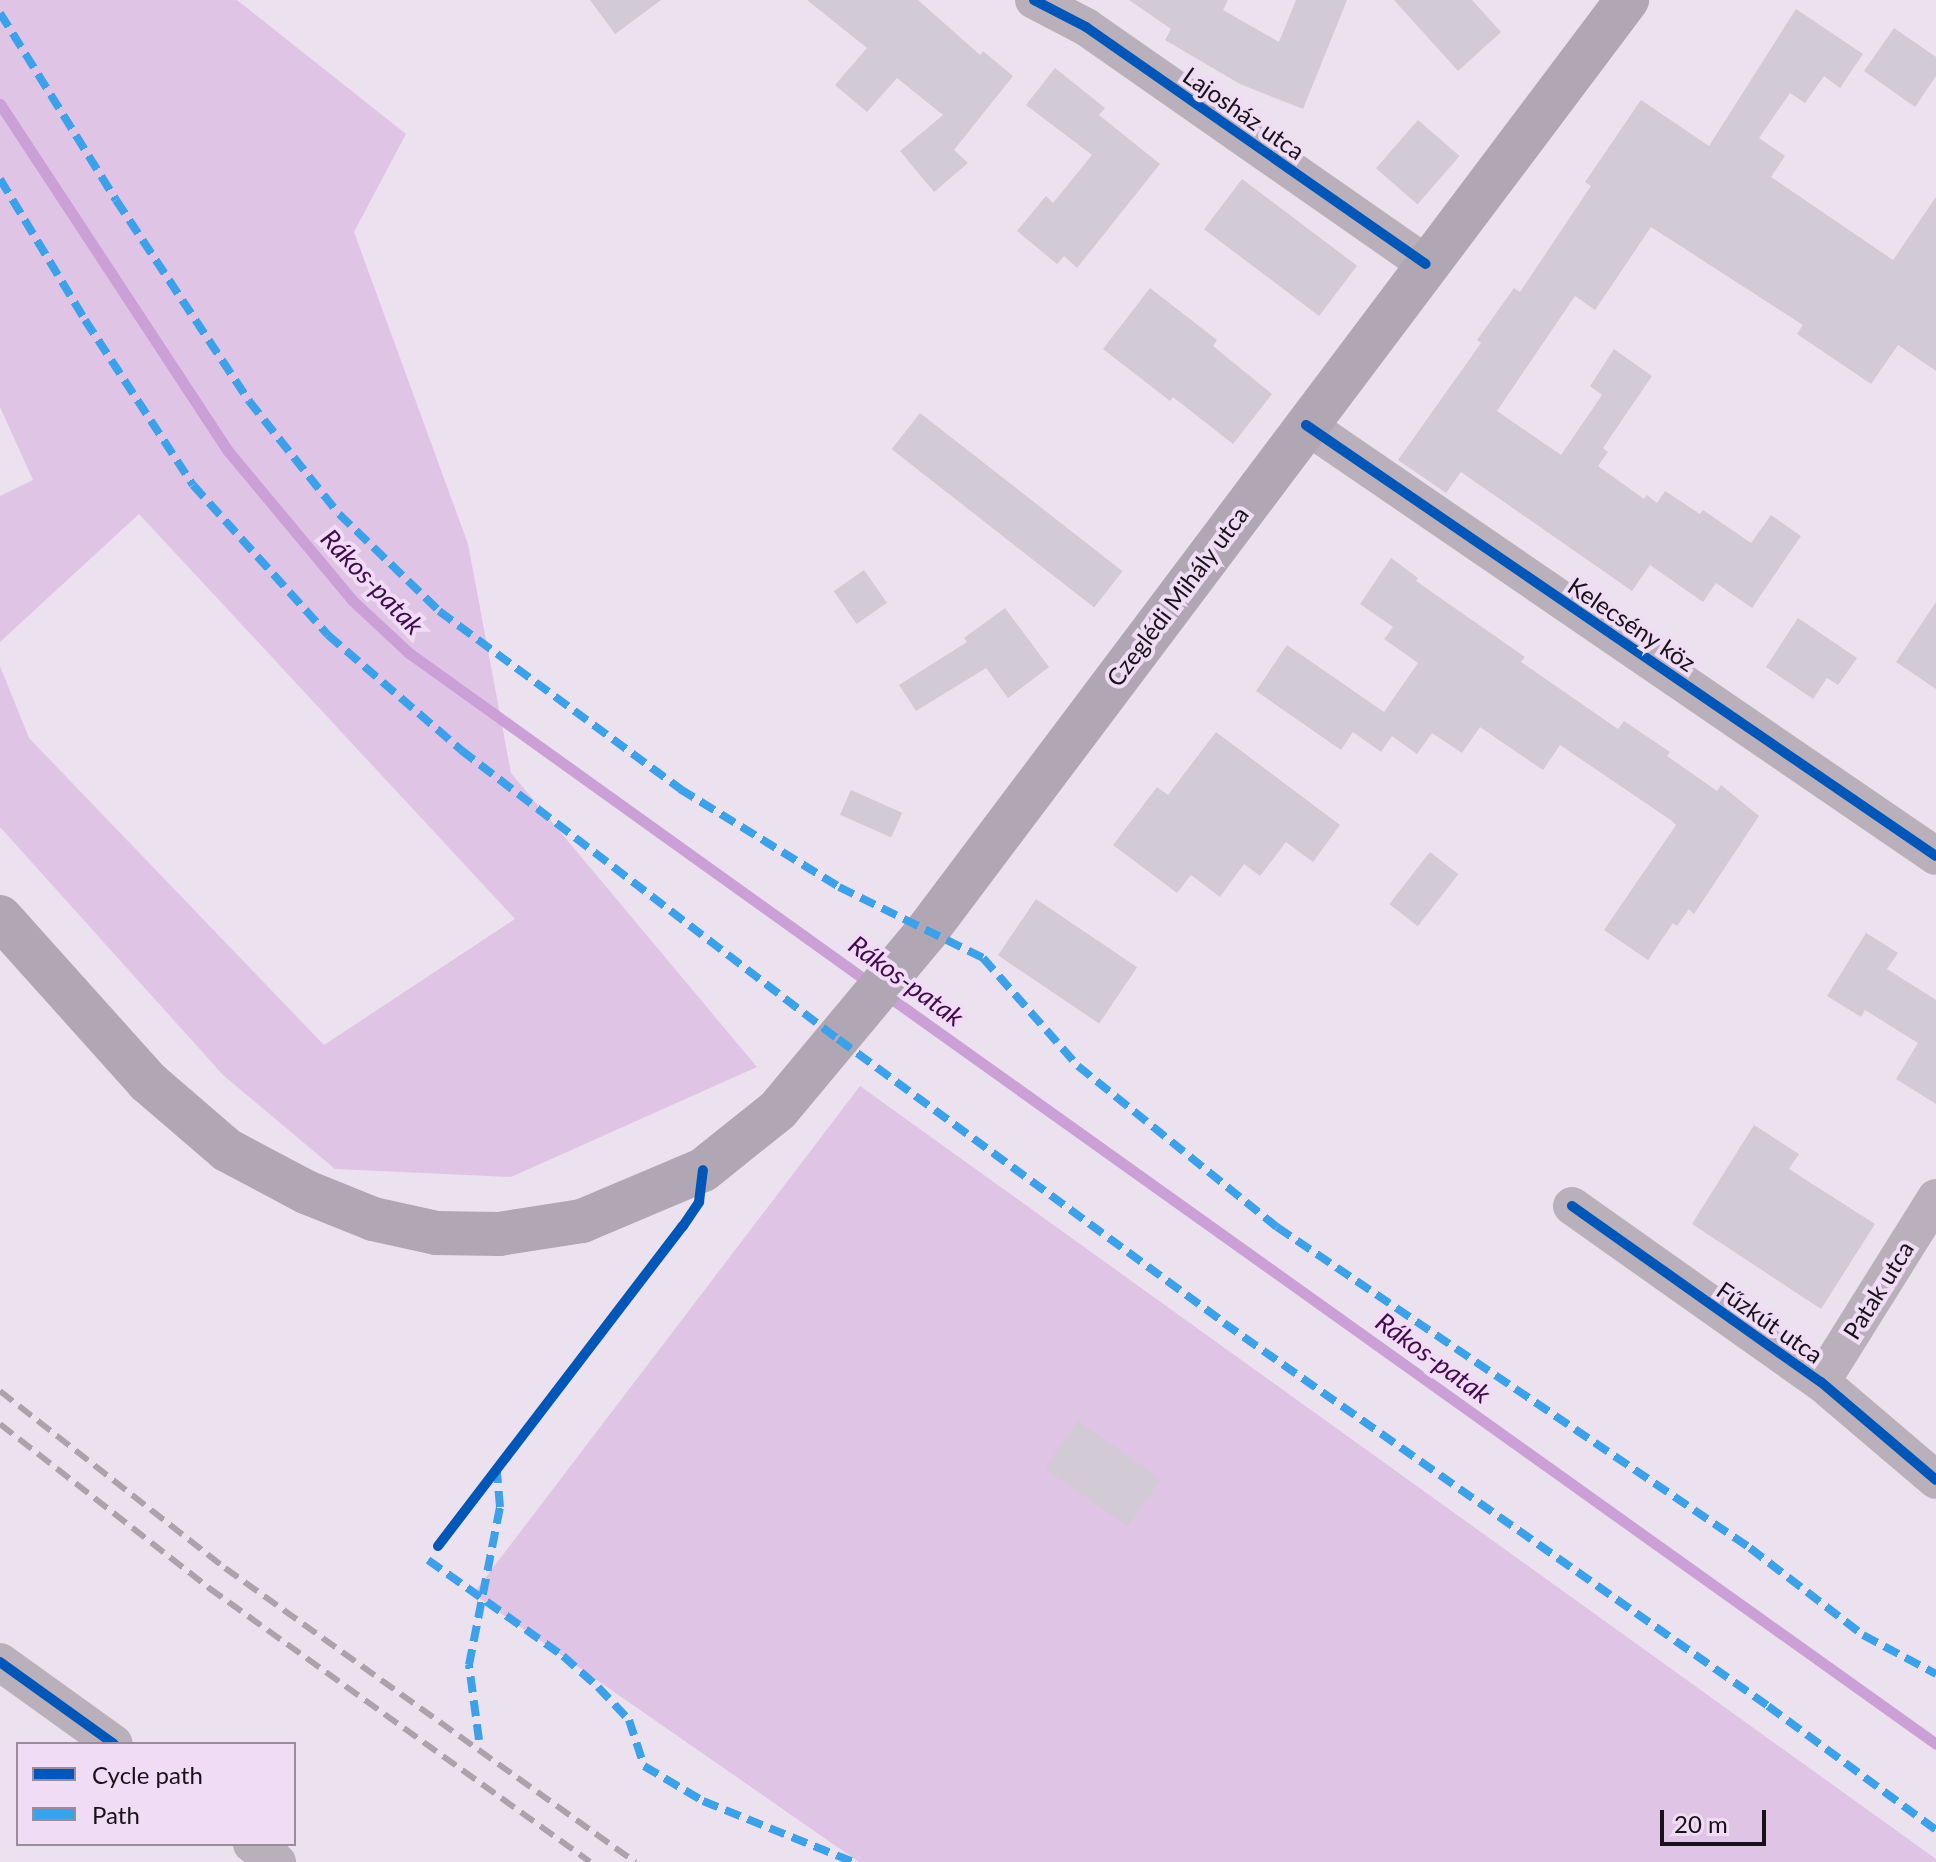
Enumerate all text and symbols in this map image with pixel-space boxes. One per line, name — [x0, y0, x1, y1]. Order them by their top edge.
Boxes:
street label: Lajosház utca — [1178, 61, 1310, 165]
street label: Czeglédi Mihály utca — [1100, 500, 1254, 692]
water label: Rákos-patak — [314, 523, 430, 641]
street label: Kelecsény köz — [1563, 571, 1701, 677]
water label: Rákos-patak — [843, 929, 969, 1033]
street label: Patak utca — [1837, 1236, 1919, 1344]
street label: Fűzkút utca — [1712, 1275, 1828, 1369]
water label: Rákos-patak — [1370, 1306, 1496, 1410]
legend — [16, 1742, 296, 1846]
text: Cycle path — [92, 1760, 203, 1789]
scale bar — [1664, 1794, 1770, 1844]
text: Path — [92, 1800, 140, 1829]
text: 20 m — [1674, 1809, 1728, 1838]

